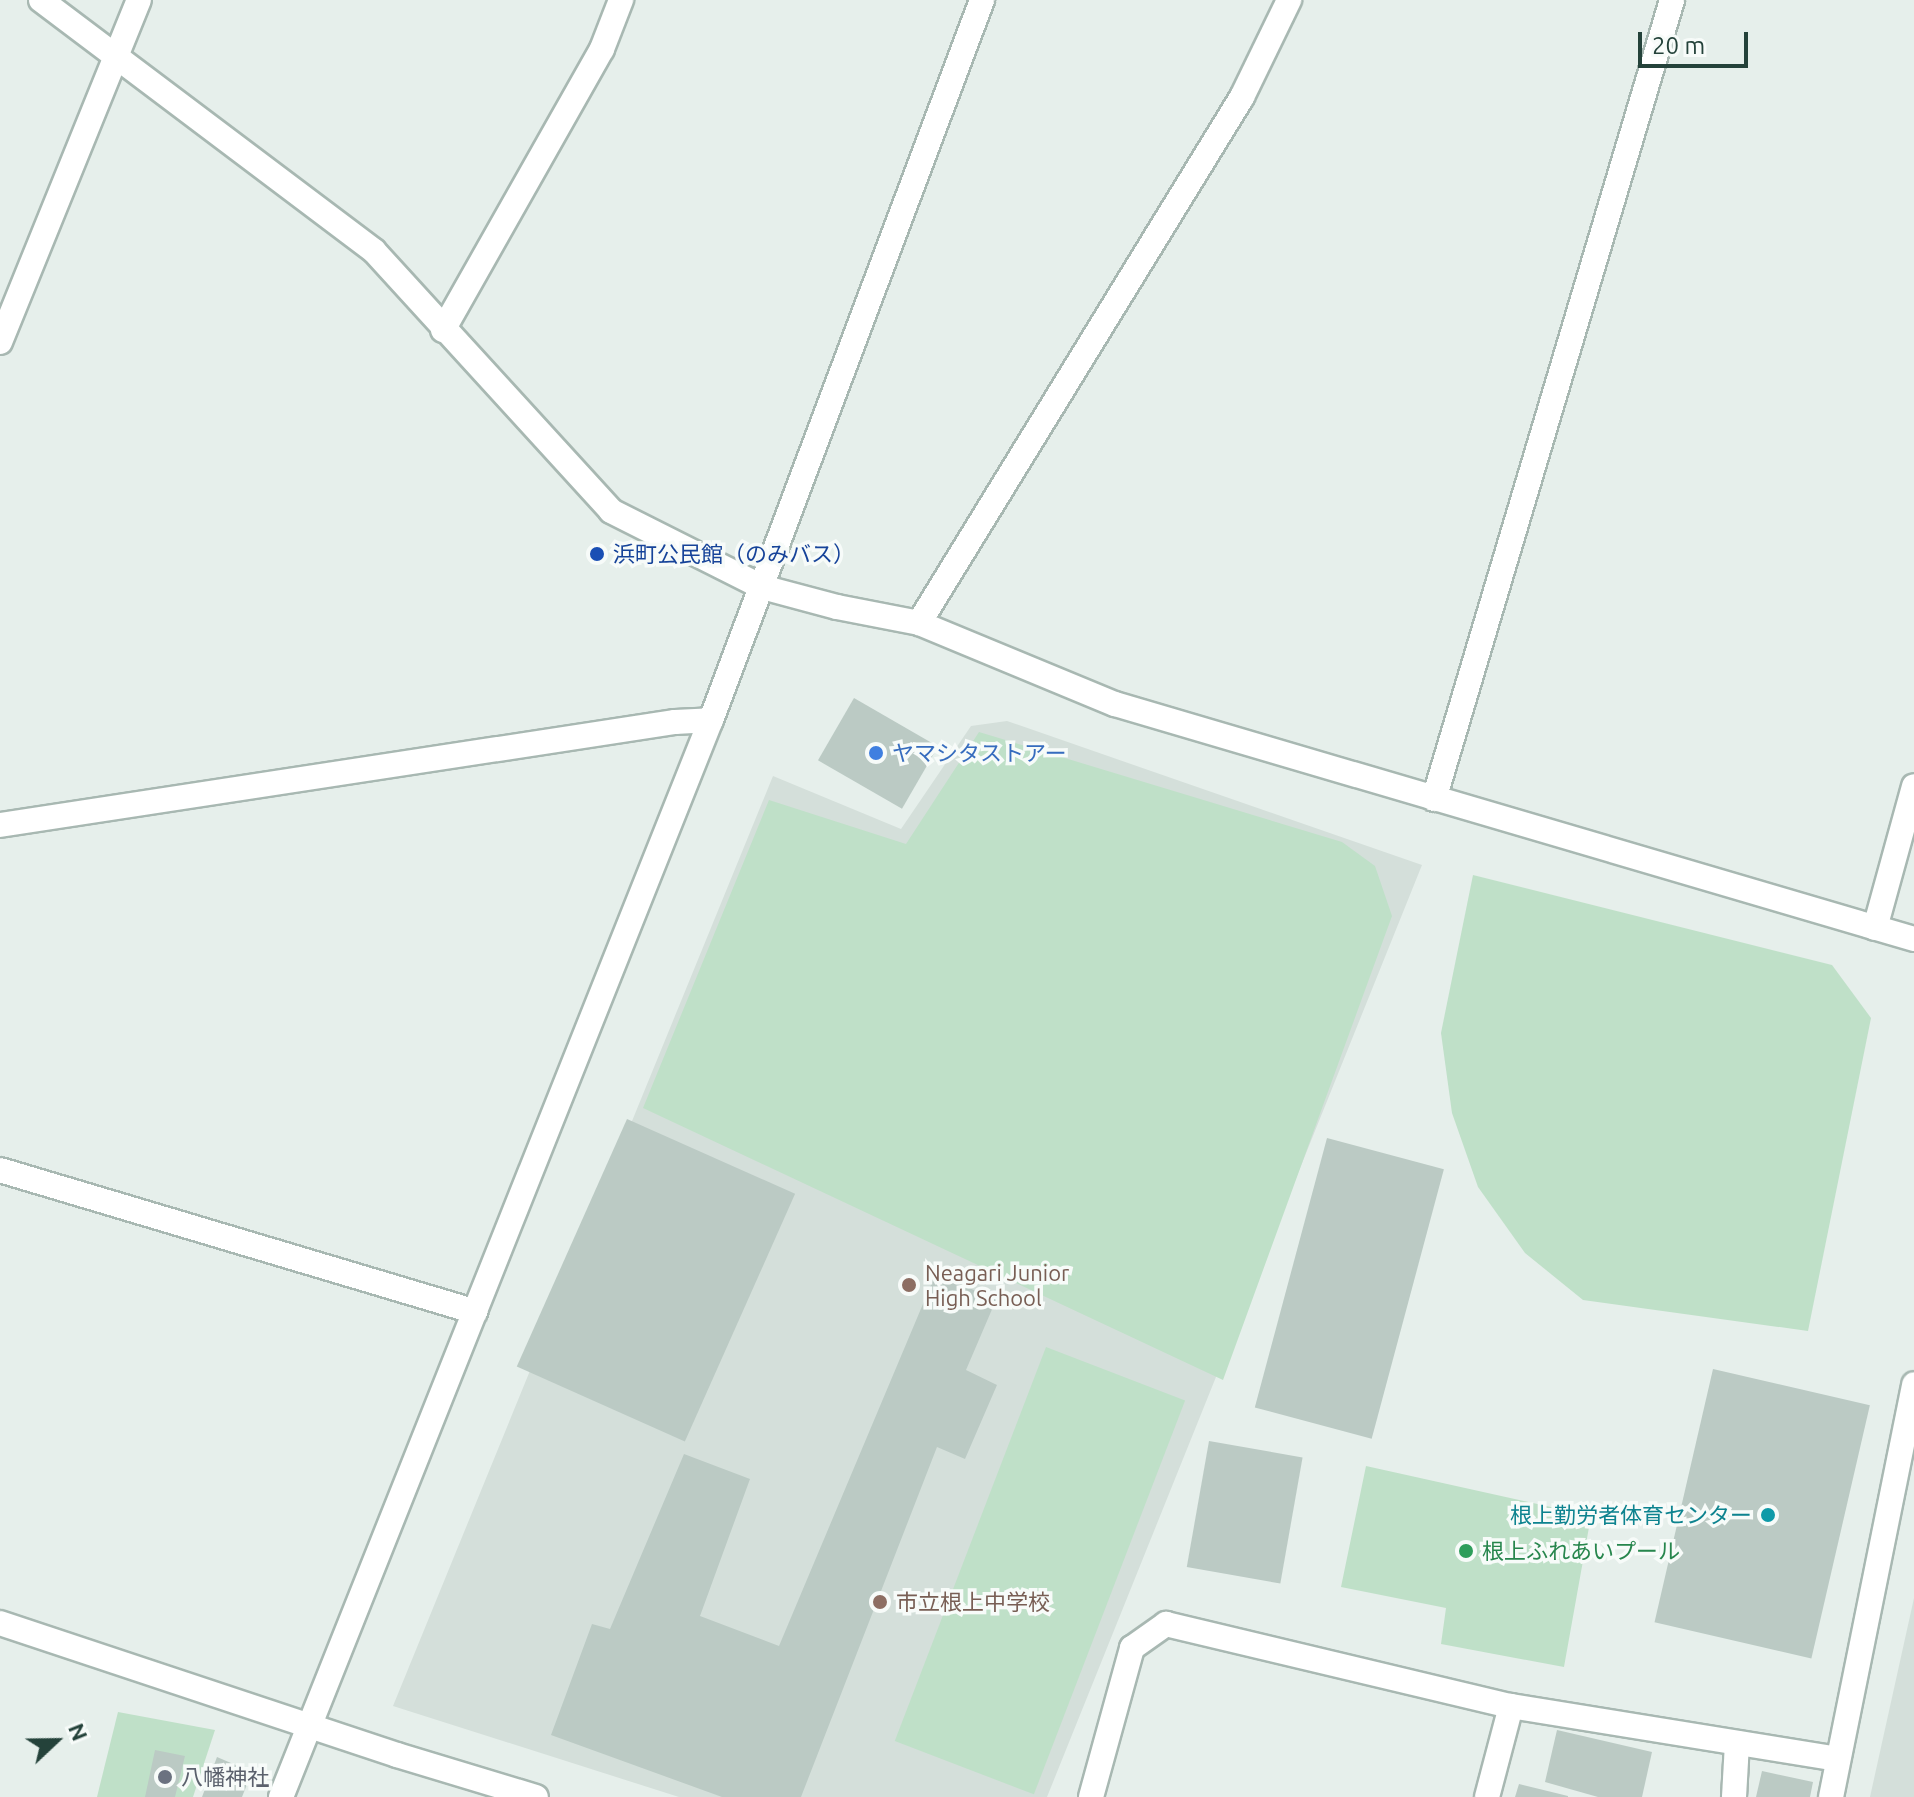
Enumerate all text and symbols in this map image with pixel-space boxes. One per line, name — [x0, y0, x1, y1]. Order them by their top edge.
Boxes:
scale bar — [1642, 16, 1752, 66]
text: 20 m — [1652, 32, 1705, 59]
place label: 浜町公民館（のみバス） — [613, 541, 855, 567]
marker: 浜町公民館（のみバス） — [588, 545, 606, 563]
place label: ヤマシタストアー — [892, 740, 1067, 766]
marker: ヤマシタストアー — [867, 744, 885, 762]
place label: Neagari Junior High School — [925, 1259, 1069, 1310]
marker: Neagari Junior High School — [900, 1276, 918, 1294]
place label: 根上勤労者体育センター — [1510, 1502, 1752, 1528]
marker: 根上勤労者体育センター — [1759, 1506, 1777, 1524]
place label: 根上ふれあいプール — [1482, 1538, 1680, 1564]
marker: 根上ふれあいプール — [1457, 1542, 1475, 1560]
place label: 市立根上中学校 — [896, 1589, 1050, 1615]
marker: 市立根上中学校 — [871, 1593, 889, 1611]
north arrow — [16, 1701, 96, 1781]
text: N — [64, 1720, 93, 1744]
place label: 八幡神社 — [181, 1764, 269, 1790]
marker: 八幡神社 — [156, 1768, 174, 1786]

